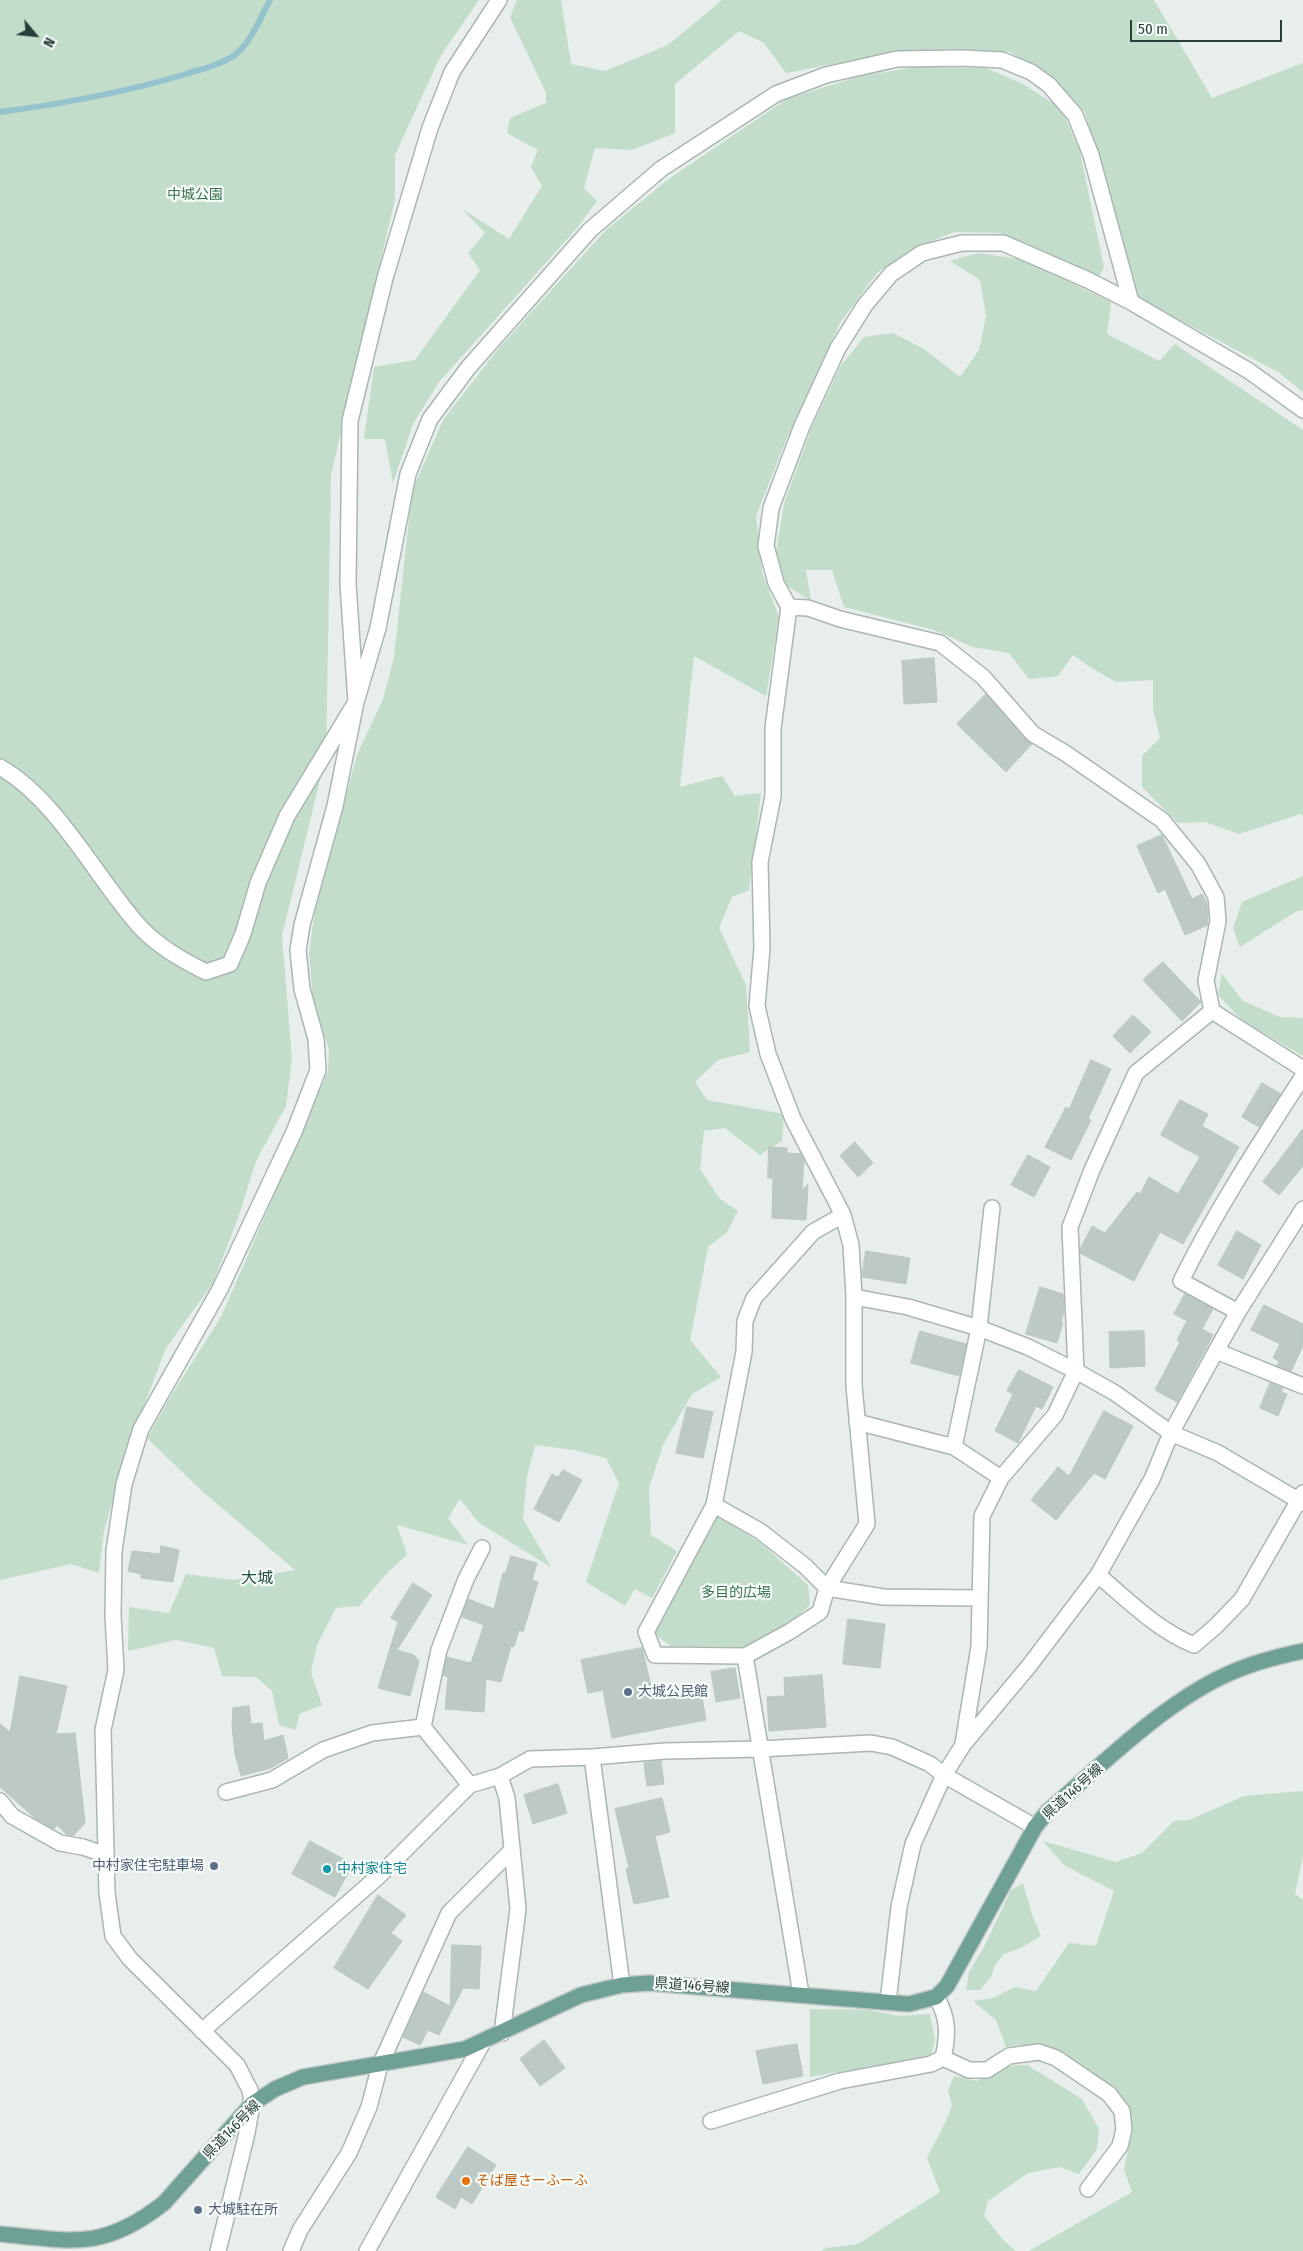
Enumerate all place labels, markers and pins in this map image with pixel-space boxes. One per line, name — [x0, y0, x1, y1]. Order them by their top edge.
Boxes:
place label: 大城公民館 — [638, 1684, 708, 1700]
marker: 大城公民館 — [622, 1686, 634, 1698]
place label: 中村家住宅駐車場 — [92, 1858, 204, 1874]
marker: 中村家住宅駐車場 — [208, 1860, 220, 1872]
place label: 中村家住宅 — [337, 1861, 407, 1877]
marker: 中村家住宅 — [321, 1863, 333, 1875]
place label: そば屋さーふーふ — [476, 2173, 588, 2189]
marker: そば屋さーふーふ — [460, 2175, 472, 2187]
place label: 大城駐在所 — [208, 2202, 278, 2218]
marker: 大城駐在所 — [192, 2204, 204, 2216]

